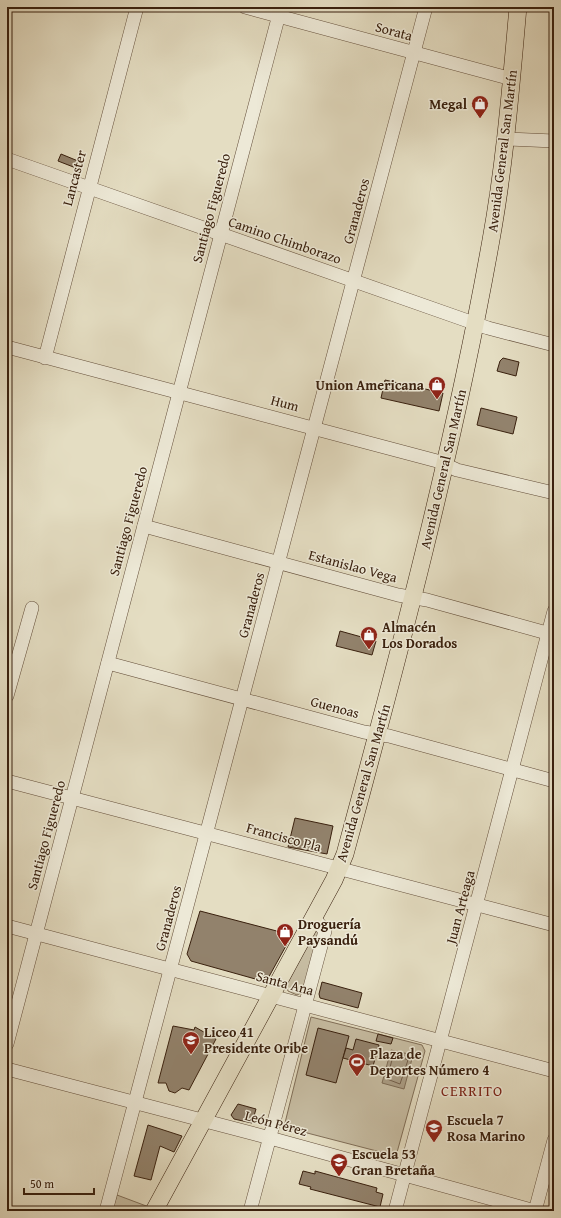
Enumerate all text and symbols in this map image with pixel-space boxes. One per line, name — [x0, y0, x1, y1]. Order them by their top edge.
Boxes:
street label: Sorata — [373, 16, 415, 46]
street label: Avenida General San Martín — [482, 69, 522, 233]
place label: Megal — [429, 94, 468, 114]
shop icon: Megal — [470, 94, 490, 119]
street label: Lancaster — [57, 148, 91, 208]
street label: Santiago Figueredo — [187, 151, 235, 265]
street label: Granaderos — [338, 176, 374, 246]
street label: Camino Chimborazo — [226, 211, 344, 269]
place label: Union Americana — [315, 375, 425, 395]
shop icon: Union Americana — [427, 375, 447, 400]
street label: Avenida General San Martín — [415, 387, 471, 551]
street label: Hum — [269, 390, 302, 416]
street label: Santiago Figueredo — [104, 464, 152, 578]
street label: Estanislao Vega — [307, 545, 400, 588]
street label: Granaderos — [233, 570, 269, 640]
place label: Almacén Los Dorados — [382, 617, 457, 653]
shop icon: Almacén Los Dorados — [359, 625, 379, 650]
street label: Guenoas — [308, 691, 362, 723]
street label: Avenida General San Martín — [331, 702, 395, 864]
street label: Santiago Figueredo — [22, 778, 70, 892]
street label: Francisco Pla — [244, 817, 324, 857]
street label: Juan Arteaga — [440, 868, 480, 948]
street label: Granaderos — [150, 883, 186, 953]
place label: Droguería Paysandú — [298, 914, 362, 950]
shop icon: Droguería Paysandú — [275, 922, 295, 947]
street label: Santa Ana — [254, 966, 316, 1000]
place label: Liceo 41 Presidente Oribe — [204, 1022, 308, 1058]
school or university icon: Liceo 41 Presidente Oribe — [181, 1030, 201, 1055]
place label: Plaza de Deportes Número 4 — [370, 1044, 489, 1080]
sports icon: Plaza de Deportes Número 4 — [347, 1052, 367, 1077]
district label: CERRITO — [441, 1080, 503, 1101]
street label: León Pérez — [243, 1105, 309, 1141]
place label: Escuela 7 Rosa Marino — [447, 1110, 526, 1146]
school or university icon: Escuela 7 Rosa Marino — [424, 1118, 444, 1143]
place label: Escuela 53 Gran Bretaña — [352, 1144, 436, 1180]
school or university icon: Escuela 53 Gran Bretaña — [329, 1152, 349, 1177]
scale bar — [24, 1170, 94, 1196]
text: 50 m — [30, 1175, 54, 1192]

